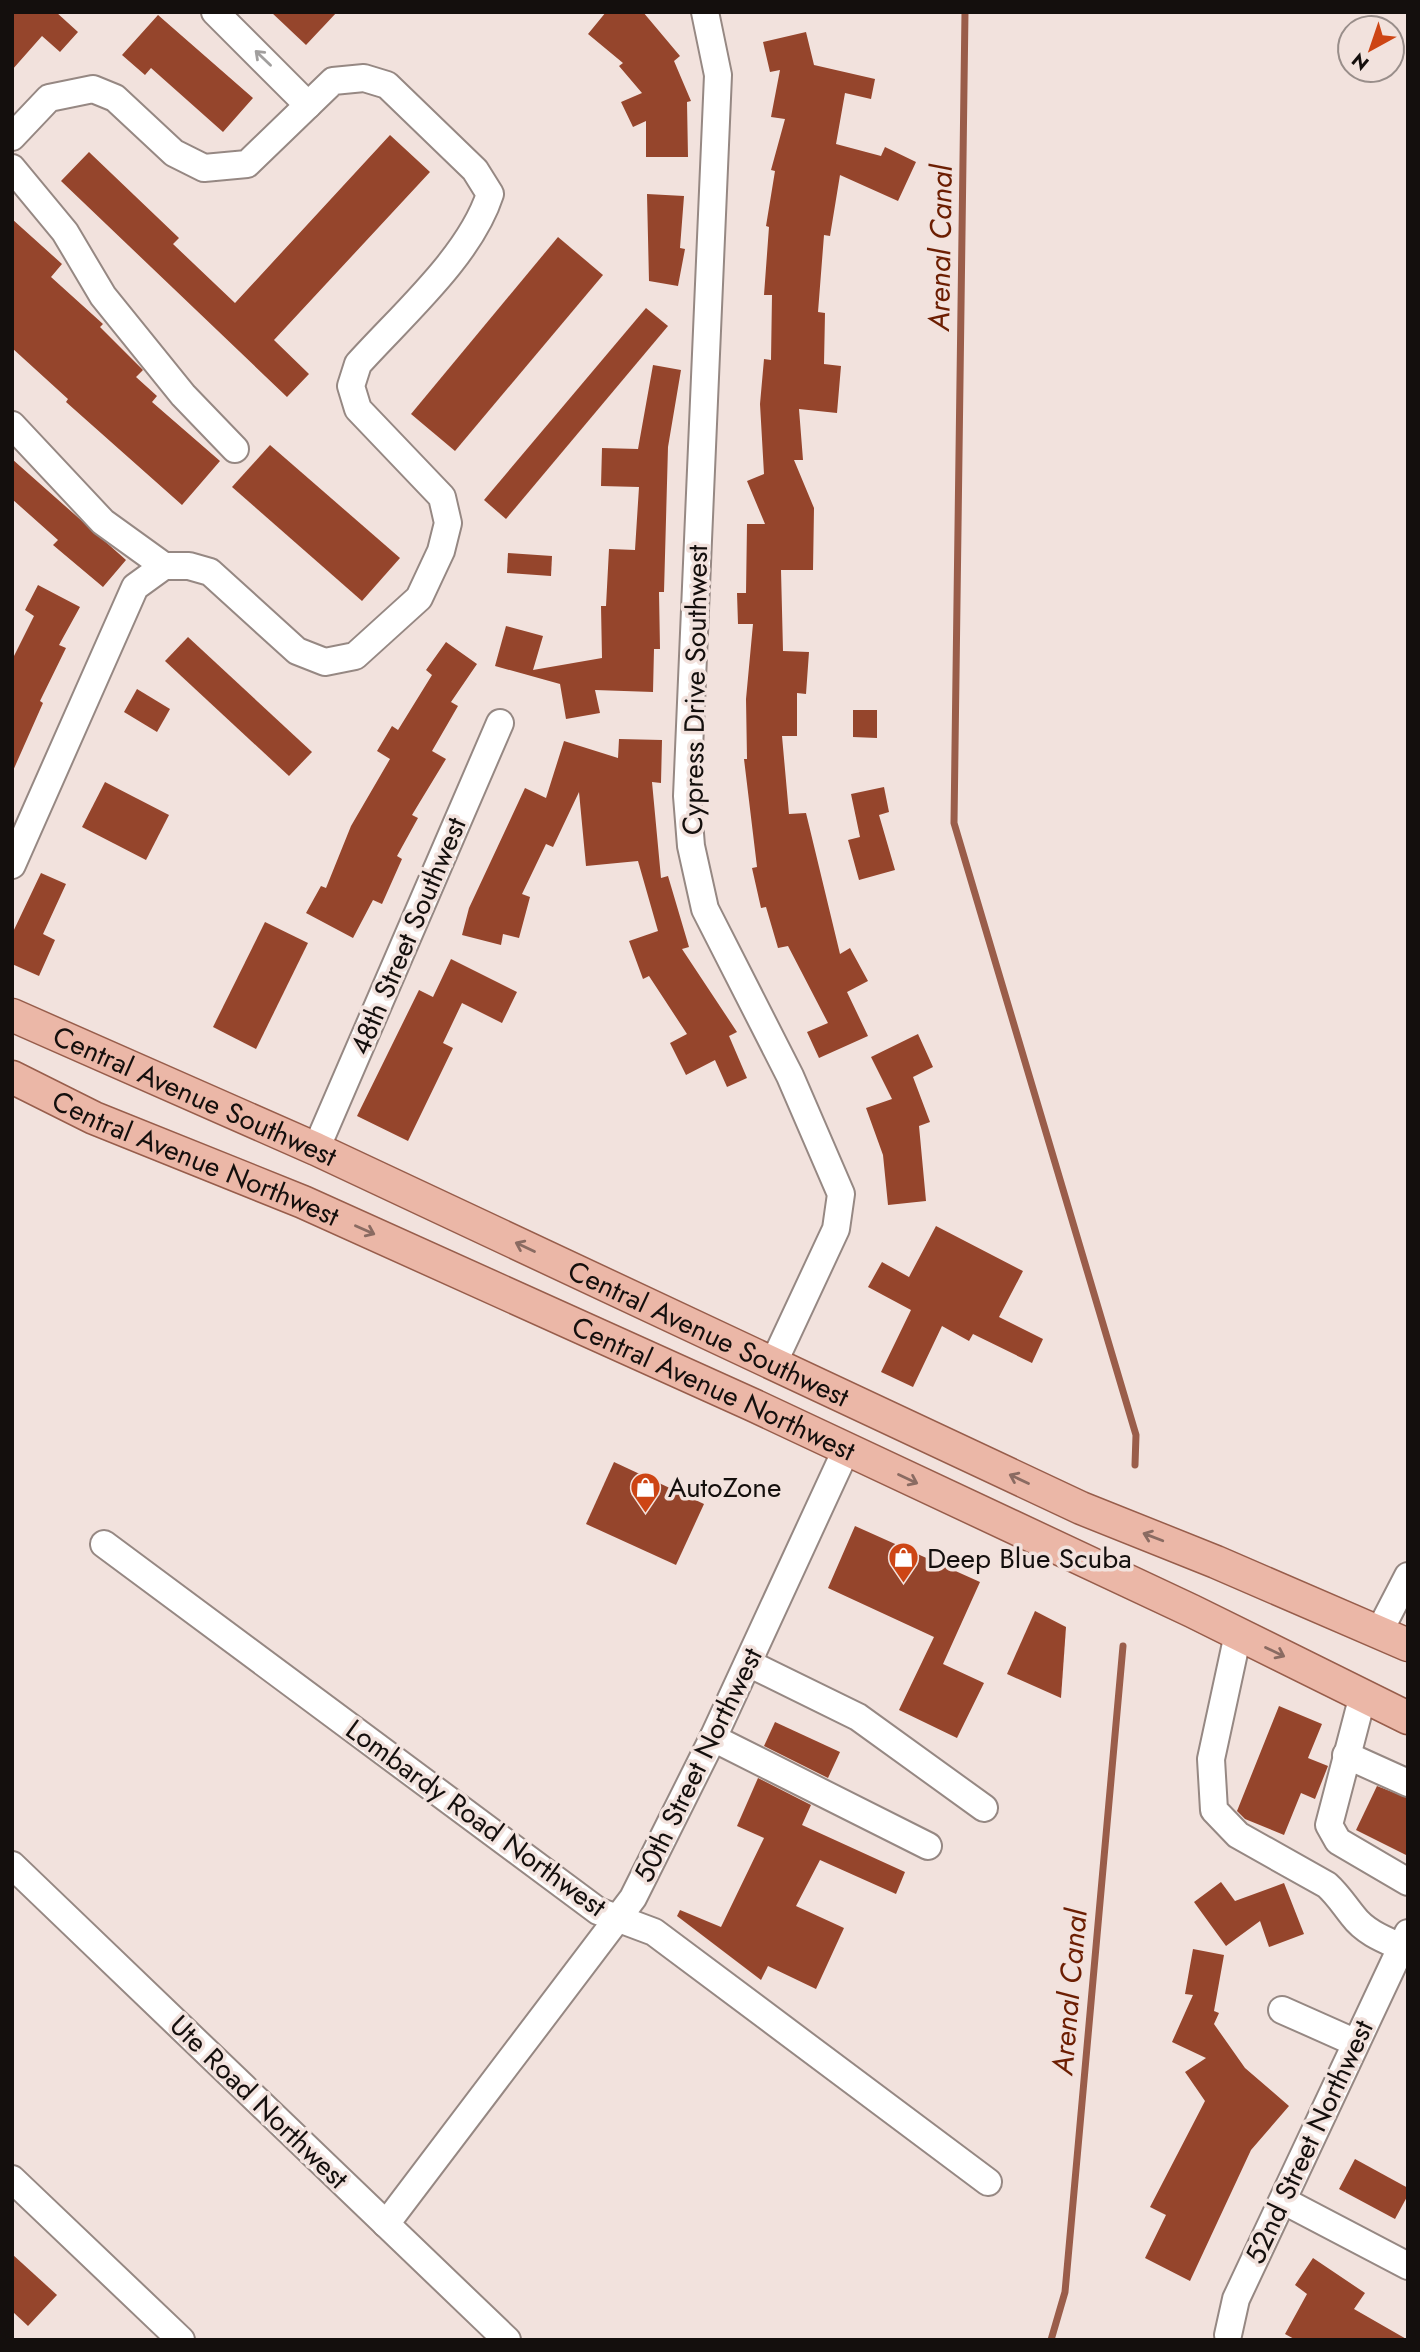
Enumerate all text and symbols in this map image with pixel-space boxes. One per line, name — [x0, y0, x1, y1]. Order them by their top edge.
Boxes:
north arrow — [1336, 14, 1406, 84]
text: N — [1346, 46, 1375, 77]
one-way arrow — [254, 49, 271, 66]
water label: Arenal Canal — [917, 163, 963, 333]
street label: Cypress Drive Southwest — [672, 544, 718, 836]
street label: 48th Street Southwest — [339, 811, 477, 1061]
street label: Central Avenue Southwest — [47, 1015, 344, 1177]
street label: Central Avenue Northwest — [45, 1080, 346, 1236]
one-way arrow — [354, 1224, 375, 1237]
one-way arrow — [514, 1240, 536, 1253]
street label: Central Avenue Southwest — [561, 1250, 856, 1417]
street label: Central Avenue Northwest — [566, 1306, 863, 1471]
place label: AutoZone — [668, 1467, 781, 1508]
shop icon: AutoZone — [628, 1470, 662, 1514]
one-way arrow — [1009, 1472, 1030, 1485]
one-way arrow — [897, 1473, 918, 1486]
one-way arrow — [1142, 1529, 1164, 1542]
place label: Deep Blue Scuba — [927, 1538, 1132, 1579]
shop icon: Deep Blue Scuba — [887, 1541, 921, 1585]
street label: 50th Street Northwest — [623, 1640, 773, 1889]
one-way arrow — [1264, 1646, 1285, 1660]
street label: Lombardy Road Northwest — [337, 1709, 615, 1927]
water label: Arenal Canal — [1040, 1906, 1098, 2078]
street label: Ute Road Northwest — [160, 2006, 358, 2198]
street label: 52nd Street Northwest — [1234, 2013, 1384, 2271]

